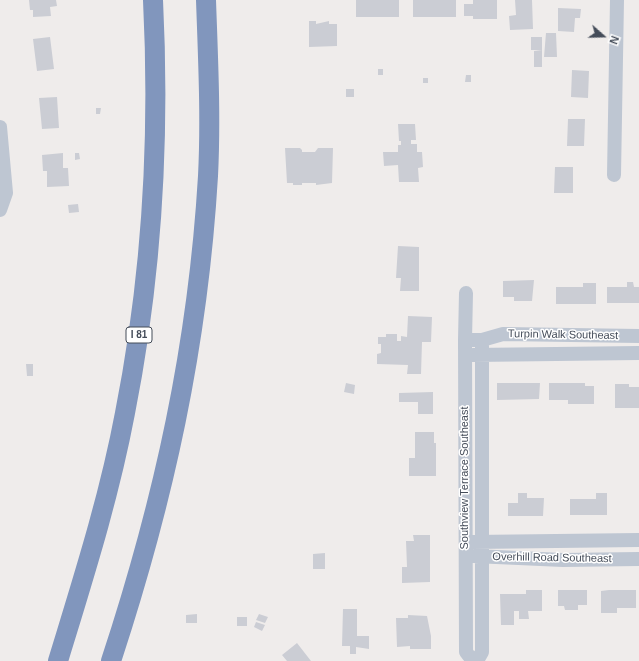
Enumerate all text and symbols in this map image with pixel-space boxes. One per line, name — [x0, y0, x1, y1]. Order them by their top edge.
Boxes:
north arrow — [583, 16, 623, 56]
text: N — [607, 34, 621, 46]
road number: I 81 — [126, 327, 152, 343]
street label: Turpin Walk Southeast — [508, 327, 618, 343]
street label: Southview Terrace Southeast — [458, 406, 472, 550]
street label: Overhill Road Southeast — [492, 550, 612, 566]

